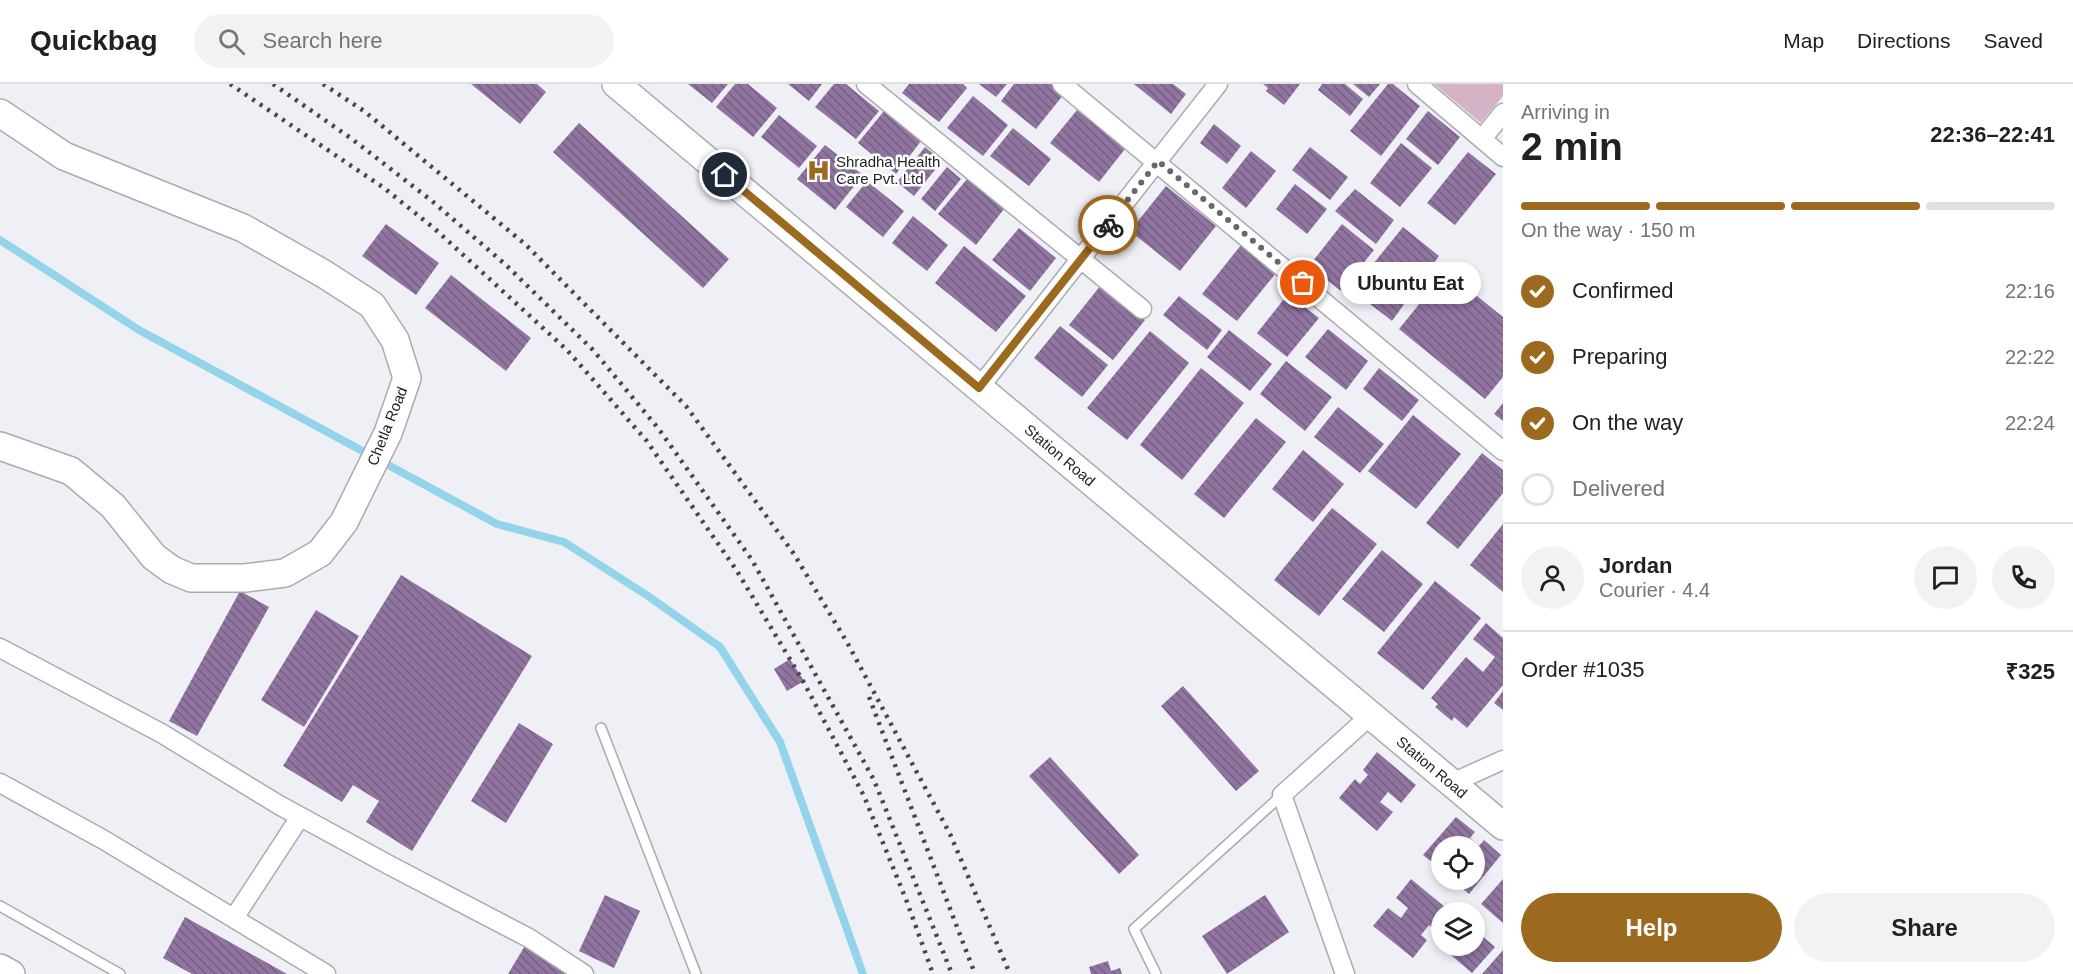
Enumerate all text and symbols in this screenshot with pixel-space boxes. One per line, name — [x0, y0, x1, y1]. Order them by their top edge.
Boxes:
search box — [194, 14, 614, 68]
text: Quickbag — [30, 25, 158, 56]
icon: search — [215, 25, 248, 58]
text: Search here — [263, 28, 382, 53]
text: Map — [1783, 29, 1824, 52]
text: Directions — [1857, 29, 1950, 52]
text: Saved — [1983, 29, 2043, 52]
text: Arriving in — [1521, 101, 1610, 123]
text: 22:36–22:41 — [1930, 122, 2055, 147]
text: 2 min — [1521, 125, 1623, 168]
pin — [699, 149, 750, 200]
place label: Shradha Health Care Pvt. Ltd — [836, 153, 940, 187]
hospital icon: Shradha Health Care Pvt. Ltd — [805, 157, 831, 183]
icon: home — [708, 158, 741, 191]
courier — [1078, 195, 1138, 255]
icon: bike — [1092, 209, 1125, 242]
text: On the way · 150 m — [1521, 219, 1696, 241]
pin — [1277, 257, 1328, 308]
callout: Ubuntu Eat — [1339, 262, 1480, 304]
icon: bag — [1286, 266, 1319, 299]
text: Ubuntu Eat — [1357, 272, 1464, 294]
icon: check — [1521, 275, 1554, 308]
text: Confirmed — [1572, 278, 1673, 303]
text: 22:16 — [2005, 280, 2055, 302]
icon: check — [1521, 341, 1554, 374]
text: Preparing — [1572, 344, 1667, 369]
text: 22:22 — [2005, 346, 2055, 368]
street label: Chetla Road — [363, 384, 411, 468]
icon: check — [1521, 407, 1554, 440]
text: On the way — [1572, 410, 1683, 435]
text: 22:24 — [2005, 412, 2055, 434]
street label: Station Road — [1021, 421, 1099, 489]
text: Delivered — [1572, 476, 1665, 501]
button: person — [1521, 546, 1584, 609]
button: chat — [1914, 546, 1977, 609]
button: phone — [1992, 546, 2055, 609]
text: Jordan — [1599, 553, 1672, 578]
text: Courier · 4.4 — [1599, 579, 1710, 601]
text: Order #1035 — [1521, 657, 1645, 682]
text: ₹325 — [2006, 659, 2055, 684]
street label: Station Road — [1393, 733, 1471, 801]
map controls — [1431, 836, 1485, 956]
button: locate — [1431, 836, 1485, 890]
button: Help — [1521, 893, 1782, 962]
button: Share — [1794, 893, 2055, 962]
button: layers — [1431, 902, 1485, 956]

